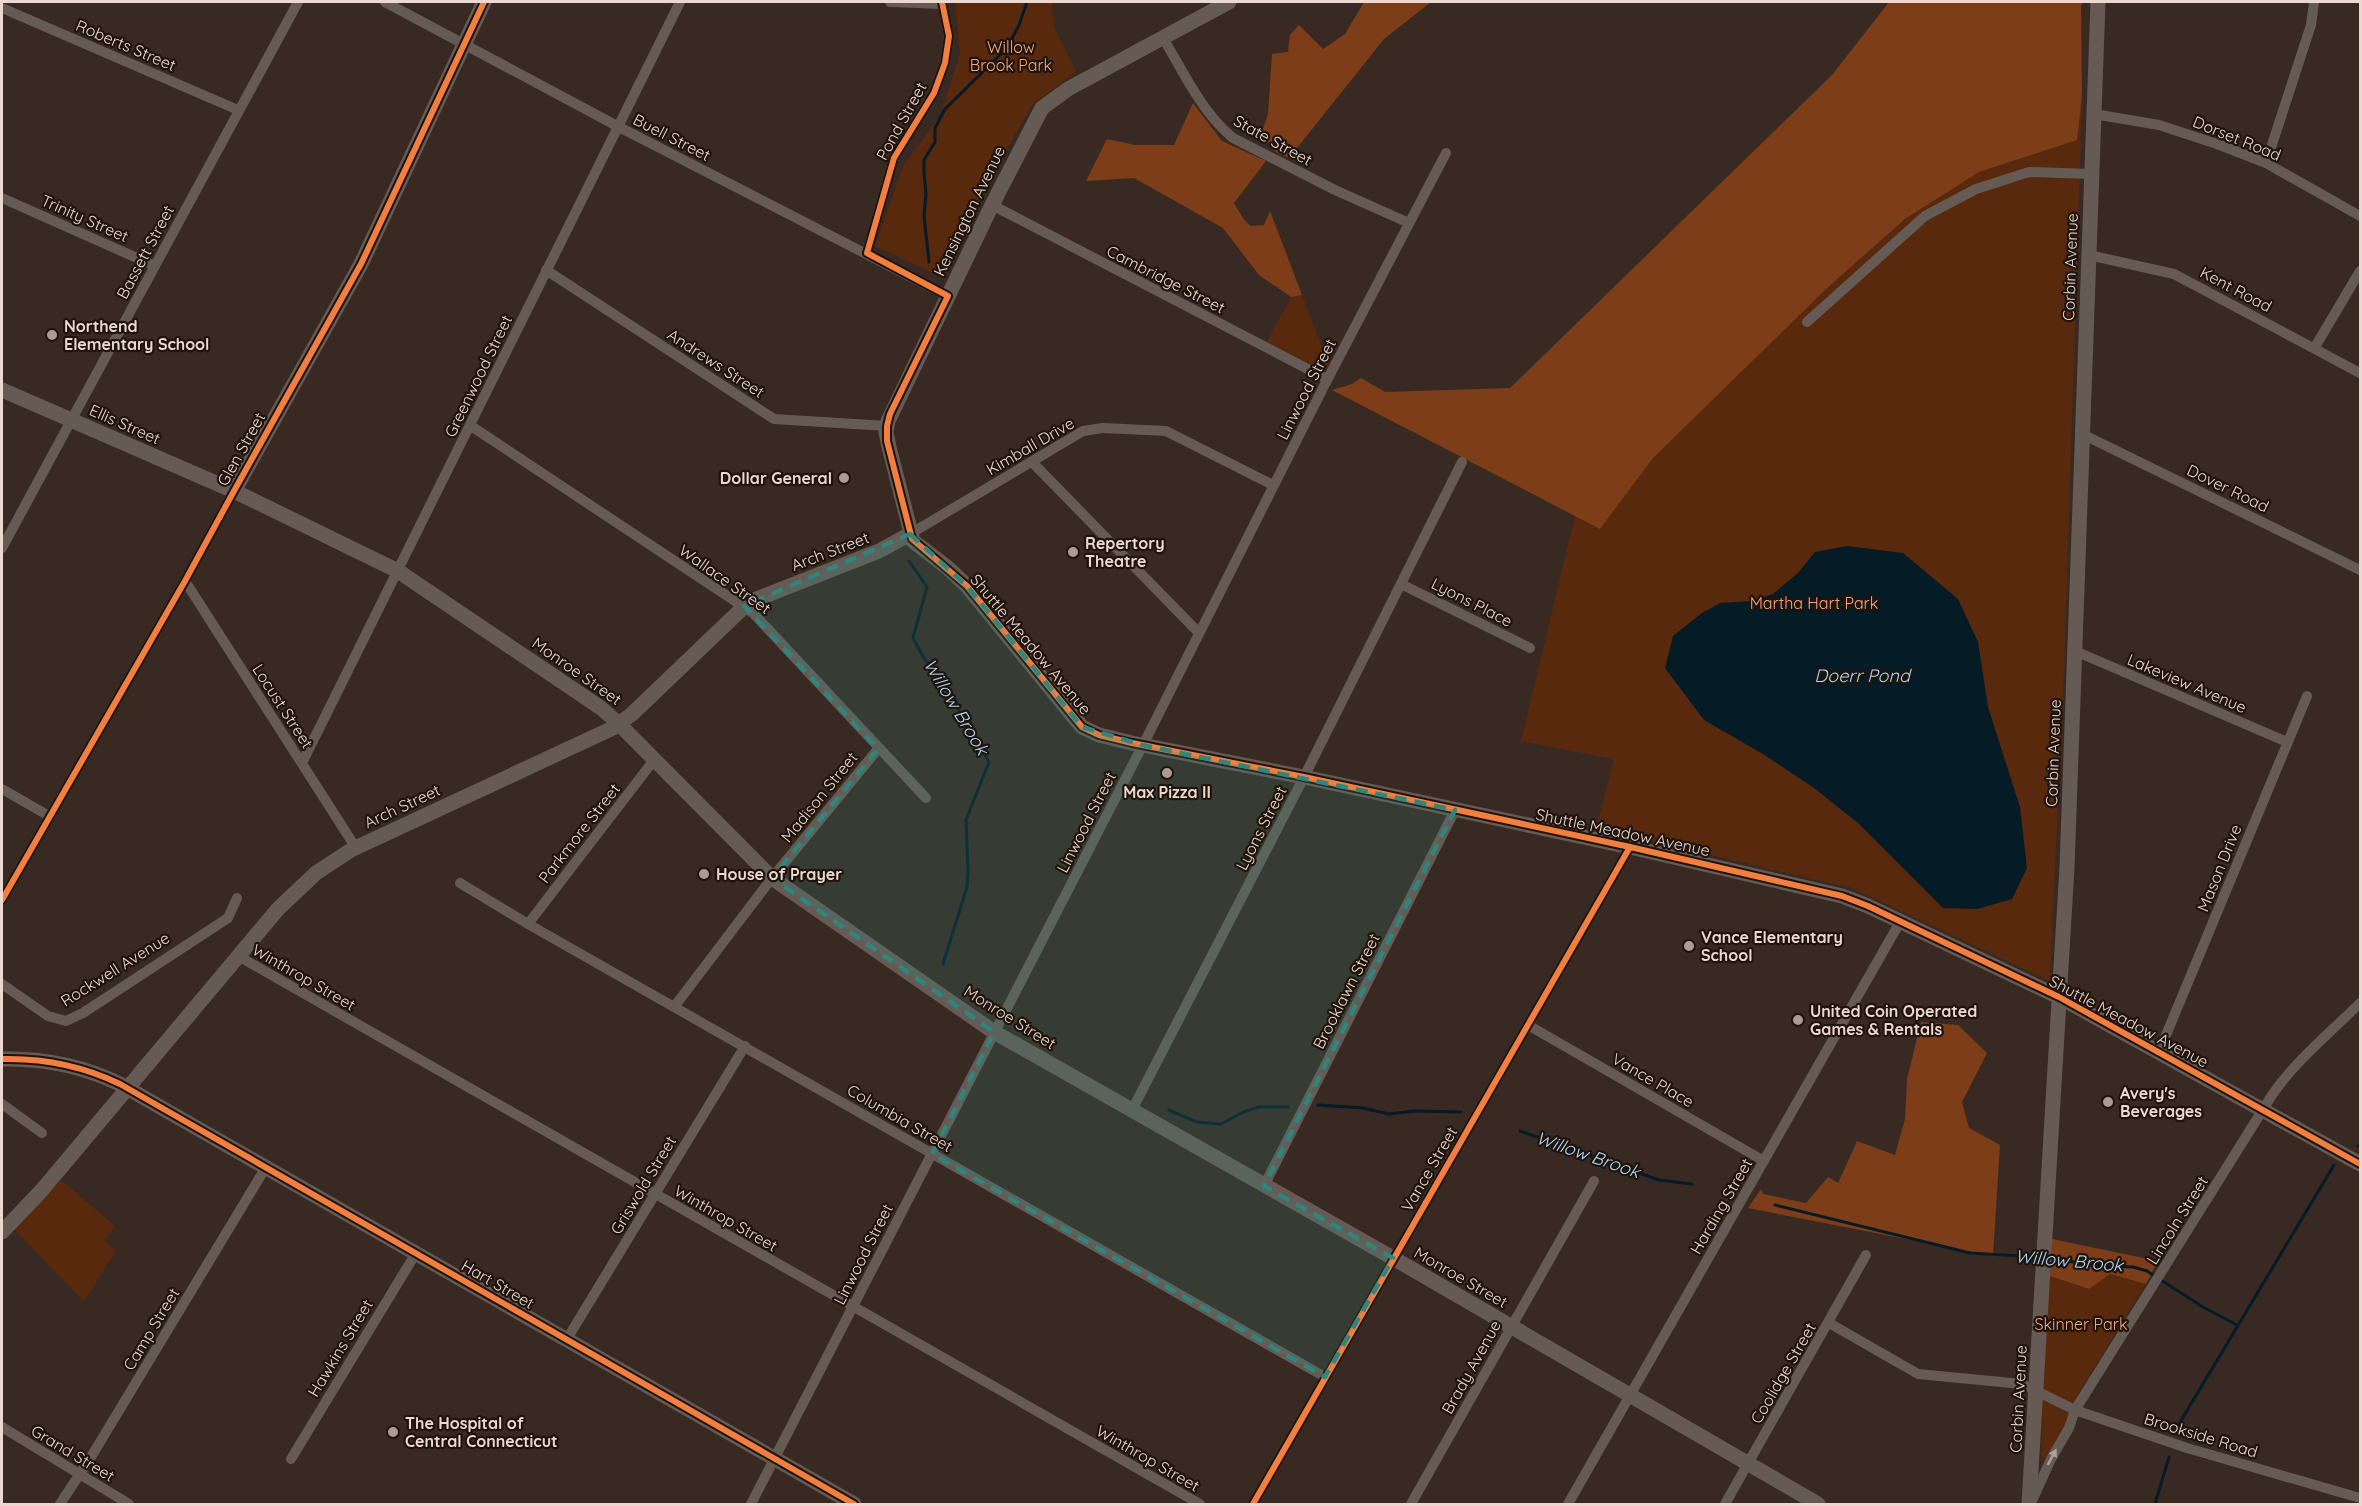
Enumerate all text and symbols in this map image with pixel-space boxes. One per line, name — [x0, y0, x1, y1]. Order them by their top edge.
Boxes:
street label: Roberts Street — [73, 15, 179, 75]
park label: Willow Brook Park — [970, 37, 1052, 75]
street label: Pond Street — [871, 79, 931, 163]
street label: Buell Street — [630, 109, 714, 165]
street label: State Street — [1230, 110, 1316, 170]
street label: Dorset Road — [2190, 111, 2284, 165]
street label: Kensington Avenue — [929, 143, 1009, 279]
street label: Trinity Street — [38, 190, 132, 246]
street label: Bassett Street — [112, 202, 178, 302]
street label: Corbin Avenue — [2058, 213, 2082, 321]
street label: Cambridge Street — [1103, 240, 1229, 318]
street label: Kent Road — [2197, 262, 2275, 316]
street label: Greenwood Street — [440, 312, 516, 440]
place label: Northend Elementary School — [64, 316, 209, 354]
street label: Andrews Street — [664, 324, 768, 402]
marker: Northend Elementary School — [45, 328, 59, 342]
street label: Linwood Street — [1272, 335, 1340, 443]
street label: Ellis Street — [86, 400, 164, 448]
street label: Glen Street — [213, 409, 269, 489]
street label: Kimball Drive — [982, 413, 1078, 479]
street label: Dover Road — [2184, 460, 2272, 516]
place label: Dollar General — [720, 468, 832, 488]
marker: Dollar General — [837, 471, 851, 485]
street label: Arch Street — [788, 527, 872, 575]
place label: Repertory Theatre — [1085, 533, 1165, 571]
street label: Wallace Street — [675, 540, 775, 618]
marker: Repertory Theatre — [1066, 545, 1080, 559]
street label: Shuttle Meadow Avenue — [966, 570, 1096, 718]
street label: Lyons Place — [1428, 573, 1516, 631]
park label: Martha Hart Park — [1750, 593, 1878, 613]
street label: Monroe Street — [528, 633, 626, 709]
street label: Lakeview Avenue — [2124, 649, 2250, 717]
water label: Willow Brook — [919, 654, 995, 760]
street label: Locust Street — [248, 660, 318, 752]
water label: Doerr Pond — [1814, 664, 1912, 687]
street label: Corbin Avenue — [2041, 699, 2065, 807]
street label: Madison Street — [776, 748, 862, 846]
marker: Max Pizza II — [1160, 766, 1174, 780]
street label: Linwood Street — [1052, 768, 1120, 876]
street label: Parkmore Street — [534, 779, 624, 887]
street label: Arch Street — [361, 780, 443, 832]
place label: Max Pizza II — [1123, 782, 1211, 802]
street label: Lyons Street — [1231, 783, 1291, 873]
street label: Shuttle Meadow Avenue — [1534, 804, 1712, 860]
street label: Mason Drive — [2192, 821, 2246, 915]
place label: House of Prayer — [716, 864, 842, 884]
marker: House of Prayer — [697, 867, 711, 881]
street label: Rockwell Avenue — [57, 927, 173, 1011]
place label: Vance Elementary School — [1701, 927, 1843, 965]
street label: Brooklawn Street — [1308, 930, 1384, 1052]
street label: Winthrop Street — [249, 939, 359, 1015]
marker: Vance Elementary School — [1682, 939, 1696, 953]
street label: Shuttle Meadow Avenue — [2046, 971, 2212, 1071]
street label: Monroe Street — [960, 981, 1060, 1053]
place label: United Coin Operated Games & Rentals — [1810, 1001, 1977, 1039]
marker: United Coin Operated Games & Rentals — [1791, 1013, 1805, 1027]
street label: Vance Place — [1608, 1049, 1698, 1111]
street label: Columbia Street — [844, 1080, 956, 1156]
place label: Avery's Beverages — [2120, 1083, 2202, 1121]
marker: Avery's Beverages — [2101, 1095, 2115, 1109]
street label: Vance Street — [1397, 1123, 1461, 1215]
water label: Willow Brook — [1533, 1126, 1644, 1183]
street label: Griswold Street — [606, 1132, 680, 1238]
street label: Harding Street — [1685, 1154, 1757, 1258]
street label: Lincoln Street — [2142, 1172, 2212, 1268]
street label: Winthrop Street — [671, 1180, 781, 1256]
street label: Linwood Street — [829, 1200, 897, 1308]
street label: Monroe Street — [1411, 1242, 1511, 1312]
water label: Willow Brook — [2014, 1244, 2125, 1277]
street label: Hart Street — [458, 1255, 538, 1313]
street label: Camp Street — [119, 1284, 183, 1374]
street label: Hawkins Street — [303, 1296, 377, 1400]
park label: Skinner Park — [2035, 1314, 2127, 1334]
street label: Brady Avenue — [1437, 1317, 1505, 1417]
street label: Coolidge Street — [1746, 1319, 1820, 1427]
street label: Corbin Avenue — [2005, 1345, 2031, 1453]
street label: Brookside Road — [2142, 1408, 2260, 1462]
place label: The Hospital of Central Connecticut — [405, 1413, 558, 1451]
street label: Grand Street — [28, 1420, 118, 1486]
street label: Winthrop Street — [1093, 1420, 1203, 1496]
marker: The Hospital of Central Connecticut — [386, 1425, 400, 1439]
one-way arrow — [2047, 1448, 2057, 1465]

